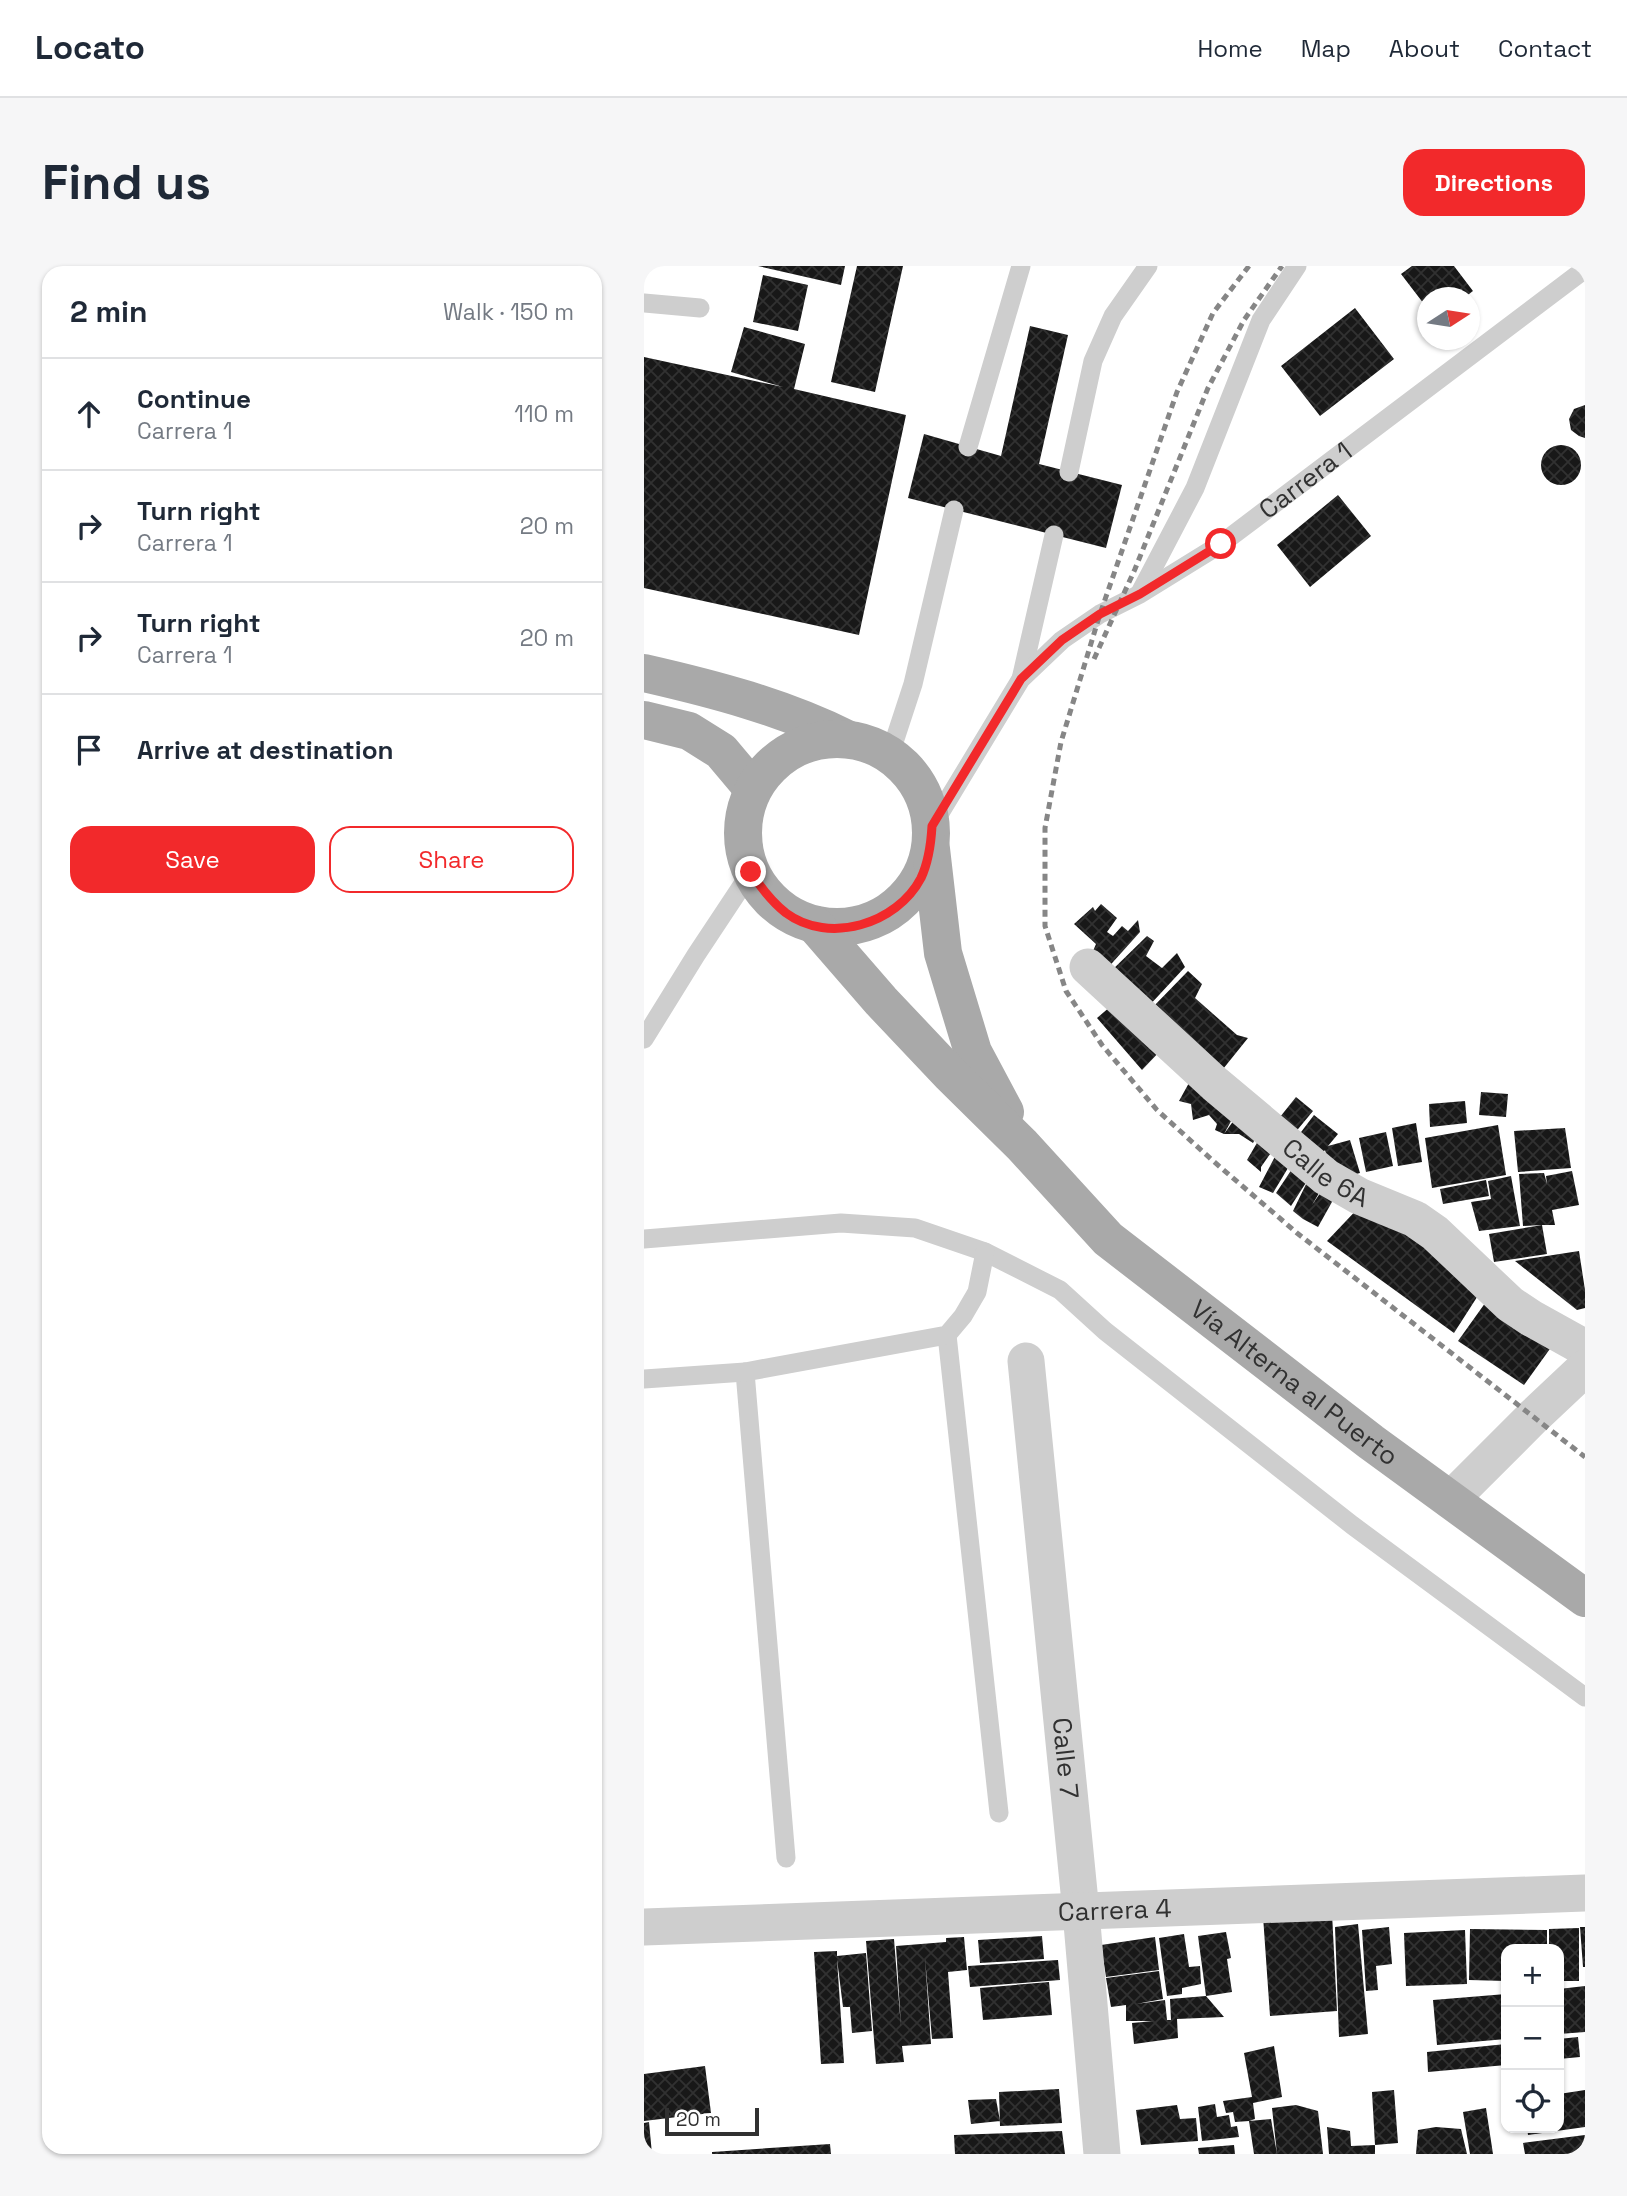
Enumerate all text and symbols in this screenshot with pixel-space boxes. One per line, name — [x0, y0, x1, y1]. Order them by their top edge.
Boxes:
text: Locato — [35, 27, 145, 69]
text: Home — [1197, 33, 1263, 64]
text: Map — [1301, 33, 1351, 64]
text: About — [1389, 33, 1460, 64]
text: Contact — [1498, 33, 1592, 64]
button: Directions — [1403, 149, 1585, 216]
text: Find us — [42, 151, 211, 213]
north arrow — [1417, 287, 1480, 350]
text: 2 min — [70, 292, 148, 331]
text: Walk · 150 m — [443, 297, 574, 327]
text: Continue — [137, 382, 251, 416]
icon: ahead — [70, 395, 108, 433]
text: 110 m — [514, 399, 574, 429]
text: Carrera 1 — [137, 416, 233, 446]
street label: Carrera 1 — [1252, 434, 1359, 526]
text: Turn right — [137, 494, 261, 528]
icon: right — [70, 507, 108, 545]
text: 20 m — [520, 511, 574, 541]
text: Carrera 1 — [137, 528, 233, 558]
route start — [1205, 528, 1236, 559]
text: Turn right — [137, 606, 261, 640]
icon: right — [70, 619, 108, 657]
text: 20 m — [520, 623, 574, 653]
text: Carrera 1 — [137, 640, 233, 670]
icon: arrive — [70, 731, 108, 769]
text: Arrive at destination — [137, 733, 394, 767]
button: Save — [70, 826, 315, 893]
button: Share — [329, 826, 574, 893]
route end — [735, 856, 766, 887]
street label: Calle 6A — [1275, 1131, 1374, 1215]
street label: Vía Alterna al Puerto — [1184, 1292, 1405, 1473]
street label: Calle 7 — [1045, 1716, 1087, 1800]
street label: Carrera 4 — [1057, 1891, 1172, 1929]
map controls — [1501, 1944, 1564, 2133]
button: + — [1501, 1944, 1564, 2007]
button: − — [1501, 2007, 1564, 2070]
button: locate — [1501, 2070, 1564, 2133]
scale bar — [665, 2105, 760, 2137]
text: 20 m — [676, 2107, 721, 2132]

